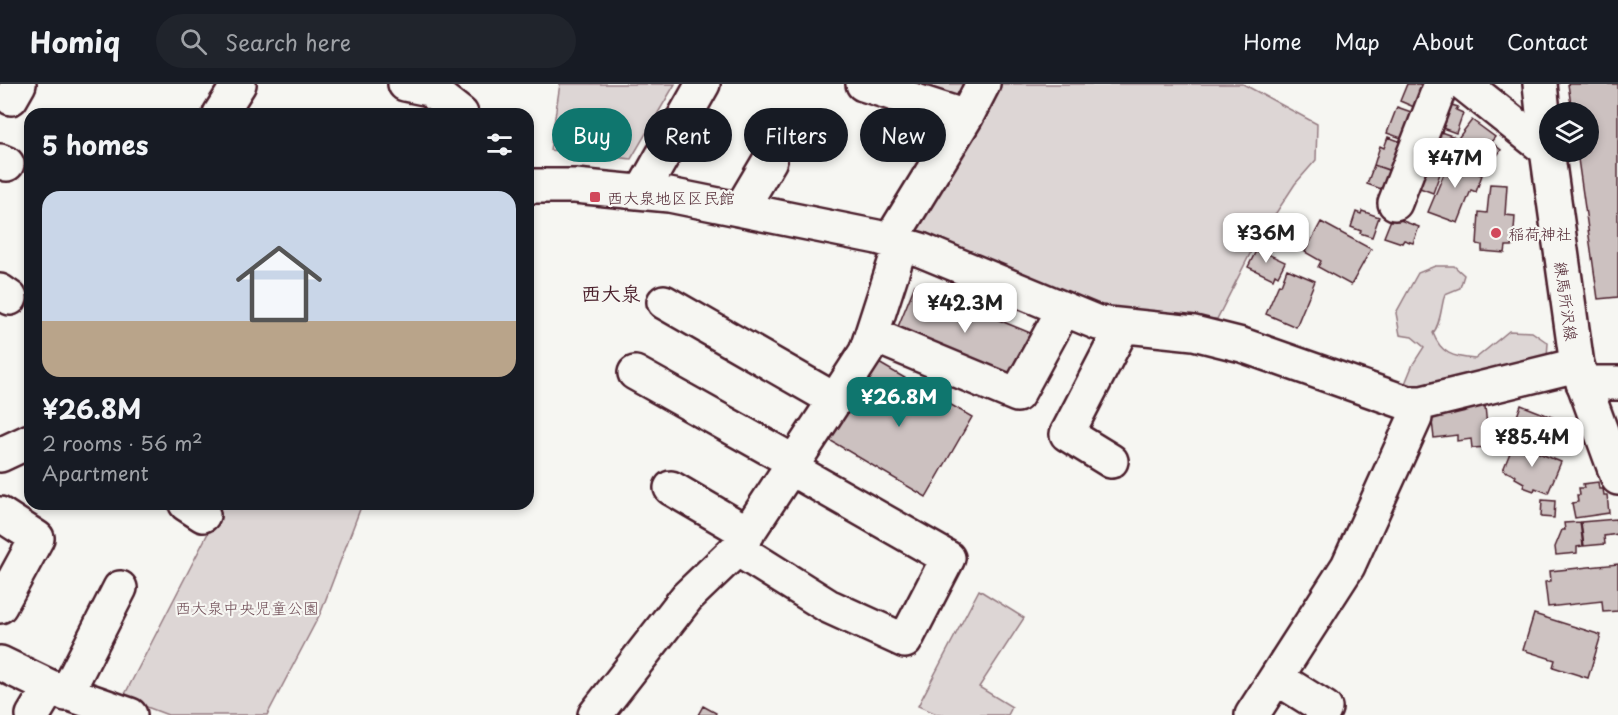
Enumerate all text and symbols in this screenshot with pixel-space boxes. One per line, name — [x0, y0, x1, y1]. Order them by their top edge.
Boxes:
search box — [156, 14, 576, 68]
text: Homiq — [30, 20, 120, 63]
icon: search — [177, 25, 210, 58]
text: Search here — [225, 25, 351, 58]
text: Home — [1243, 25, 1302, 57]
text: Map — [1335, 25, 1380, 57]
text: About — [1413, 25, 1474, 57]
text: Contact — [1507, 25, 1588, 57]
map controls — [1539, 102, 1599, 162]
button: layers — [1539, 102, 1599, 162]
chip: Buy — [552, 108, 632, 162]
chip: Rent — [644, 108, 732, 162]
chip: Filters — [744, 108, 848, 162]
chip: New — [860, 108, 946, 162]
text: 5 homes — [42, 125, 148, 164]
icon: filters — [483, 128, 516, 161]
pin: ¥47M — [1419, 138, 1491, 189]
text: ¥47M — [1428, 142, 1482, 172]
place label: 西大泉地区区民館 — [607, 185, 735, 209]
marker: 西大泉地区区民館 — [588, 190, 602, 204]
pin: ¥36M — [1230, 213, 1302, 264]
text: ¥36M — [1237, 217, 1295, 247]
place label: 稲荷神社 — [1508, 221, 1572, 245]
marker: 稲荷神社 — [1489, 226, 1503, 240]
icon: home — [225, 230, 333, 338]
street label: 練馬所沢線 — [1550, 260, 1584, 342]
district label: 西大泉 — [581, 278, 641, 308]
pin: ¥42.3M — [916, 283, 1014, 334]
text: ¥42.3M — [927, 287, 1003, 317]
pin: ¥26.8M — [850, 377, 948, 428]
text: ¥26.8M — [861, 381, 937, 411]
text: ¥26.8M — [42, 389, 142, 428]
pin: ¥85.4M — [1483, 417, 1581, 468]
text: ¥85.4M — [1495, 421, 1569, 451]
text: 2 rooms · 56 m² — [42, 428, 203, 458]
text: Apartment — [42, 458, 149, 488]
park label: 西大泉中央児童公園 — [175, 595, 319, 619]

